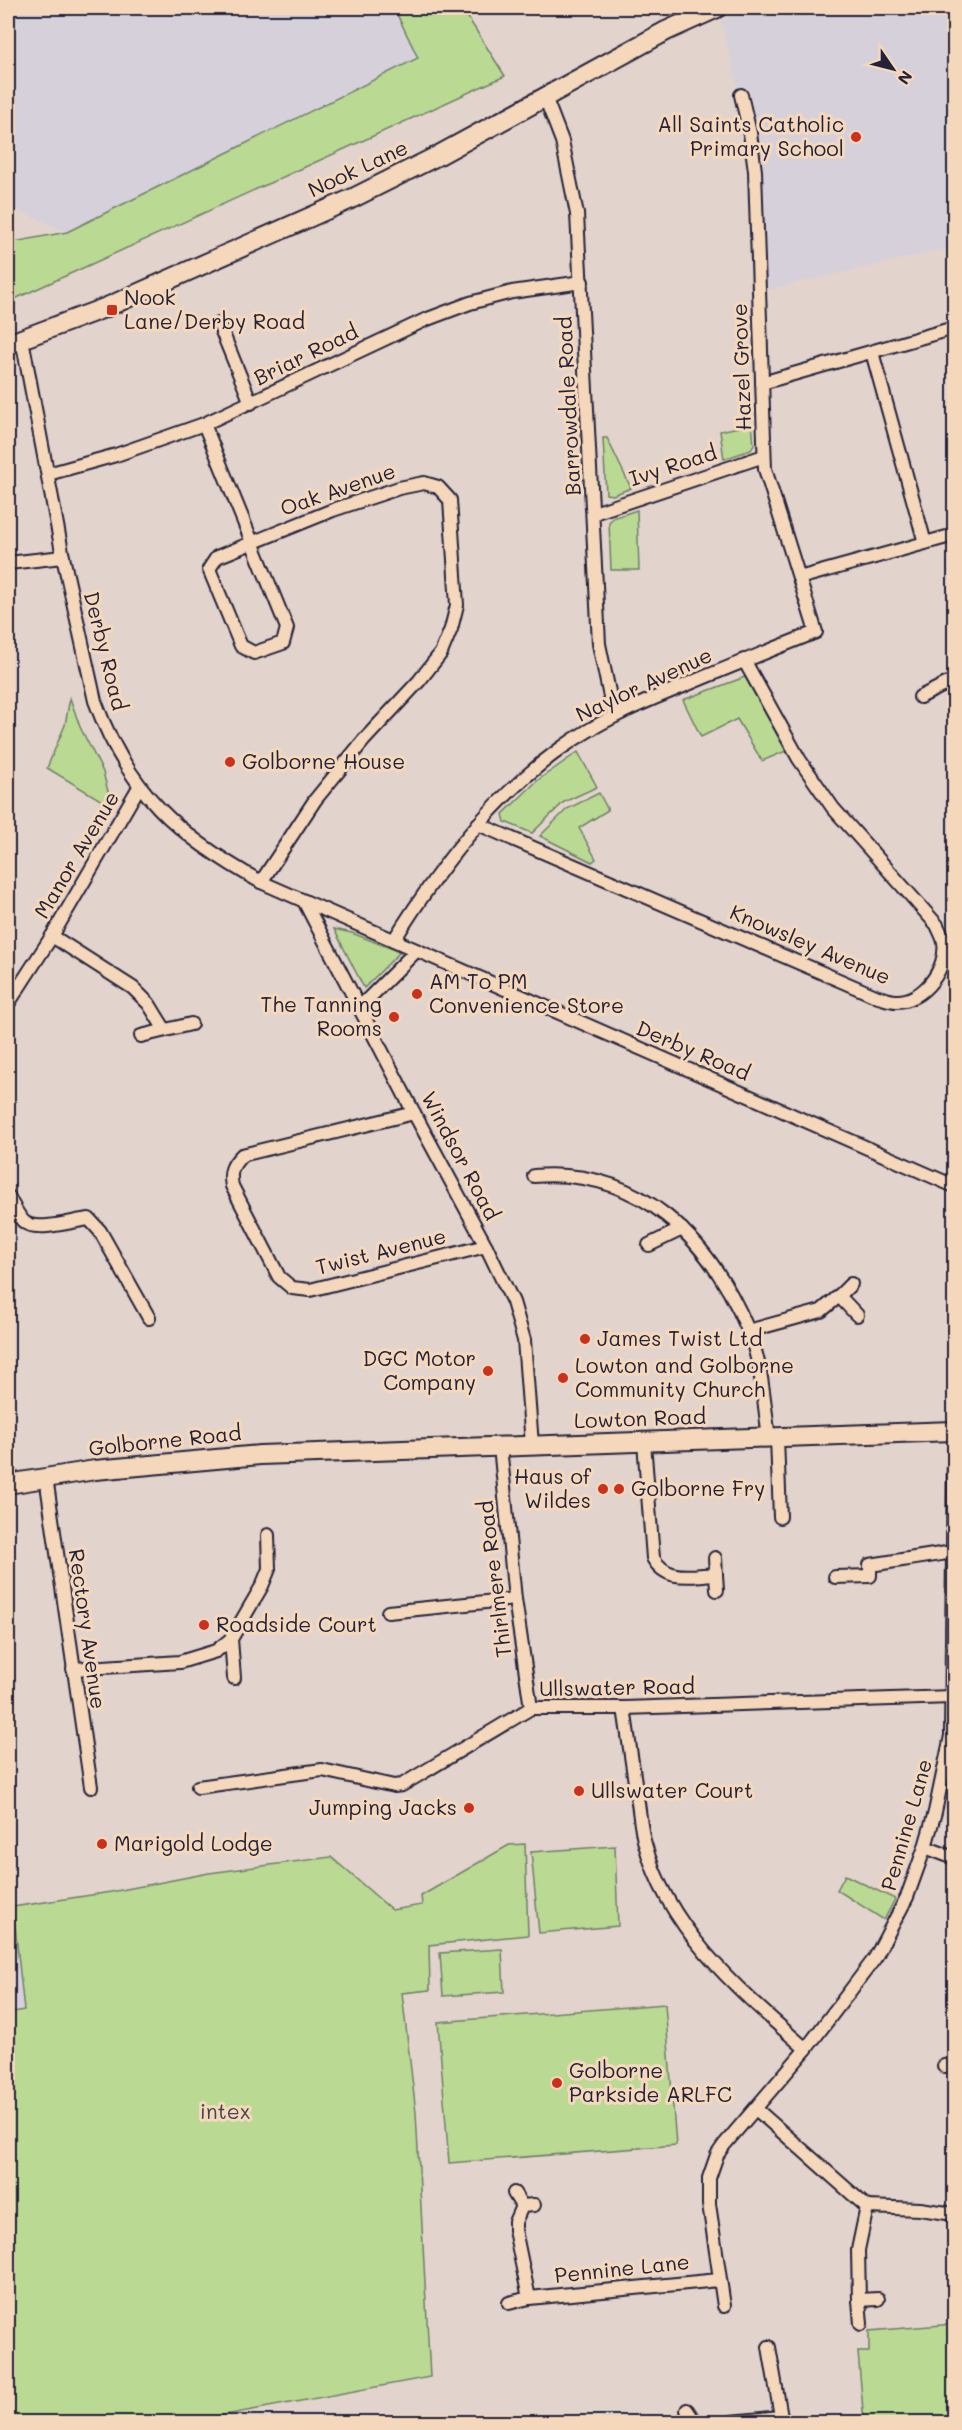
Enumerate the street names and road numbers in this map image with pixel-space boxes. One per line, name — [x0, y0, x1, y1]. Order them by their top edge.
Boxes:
street label: Nook Lane — [303, 133, 412, 202]
street label: Hazel Grove — [725, 303, 756, 431]
street label: Barrowdale Road — [549, 316, 586, 496]
street label: Briar Road — [249, 317, 362, 390]
street label: Ivy Road — [625, 438, 720, 491]
street label: Oak Avenue — [276, 456, 399, 521]
street label: Derby Road — [79, 589, 134, 713]
street label: Naylor Avenue — [571, 640, 716, 727]
street label: Manor Avenue — [27, 786, 124, 923]
street label: Knowsley Avenue — [726, 898, 895, 990]
street label: Derby Road — [632, 1013, 755, 1086]
street label: Windsor Road — [416, 1086, 507, 1224]
street label: Twist Avenue — [313, 1221, 449, 1280]
street label: Lowton Road — [573, 1402, 706, 1433]
street label: Golborne Road — [87, 1418, 242, 1461]
street label: Thirlmere Road — [470, 1499, 517, 1659]
street label: Rectory Avenue — [64, 1547, 113, 1711]
street label: Ullswater Road — [539, 1672, 695, 1701]
street label: Pennine Lane — [874, 1756, 937, 1894]
street label: Pennine Lane — [553, 2247, 691, 2288]

